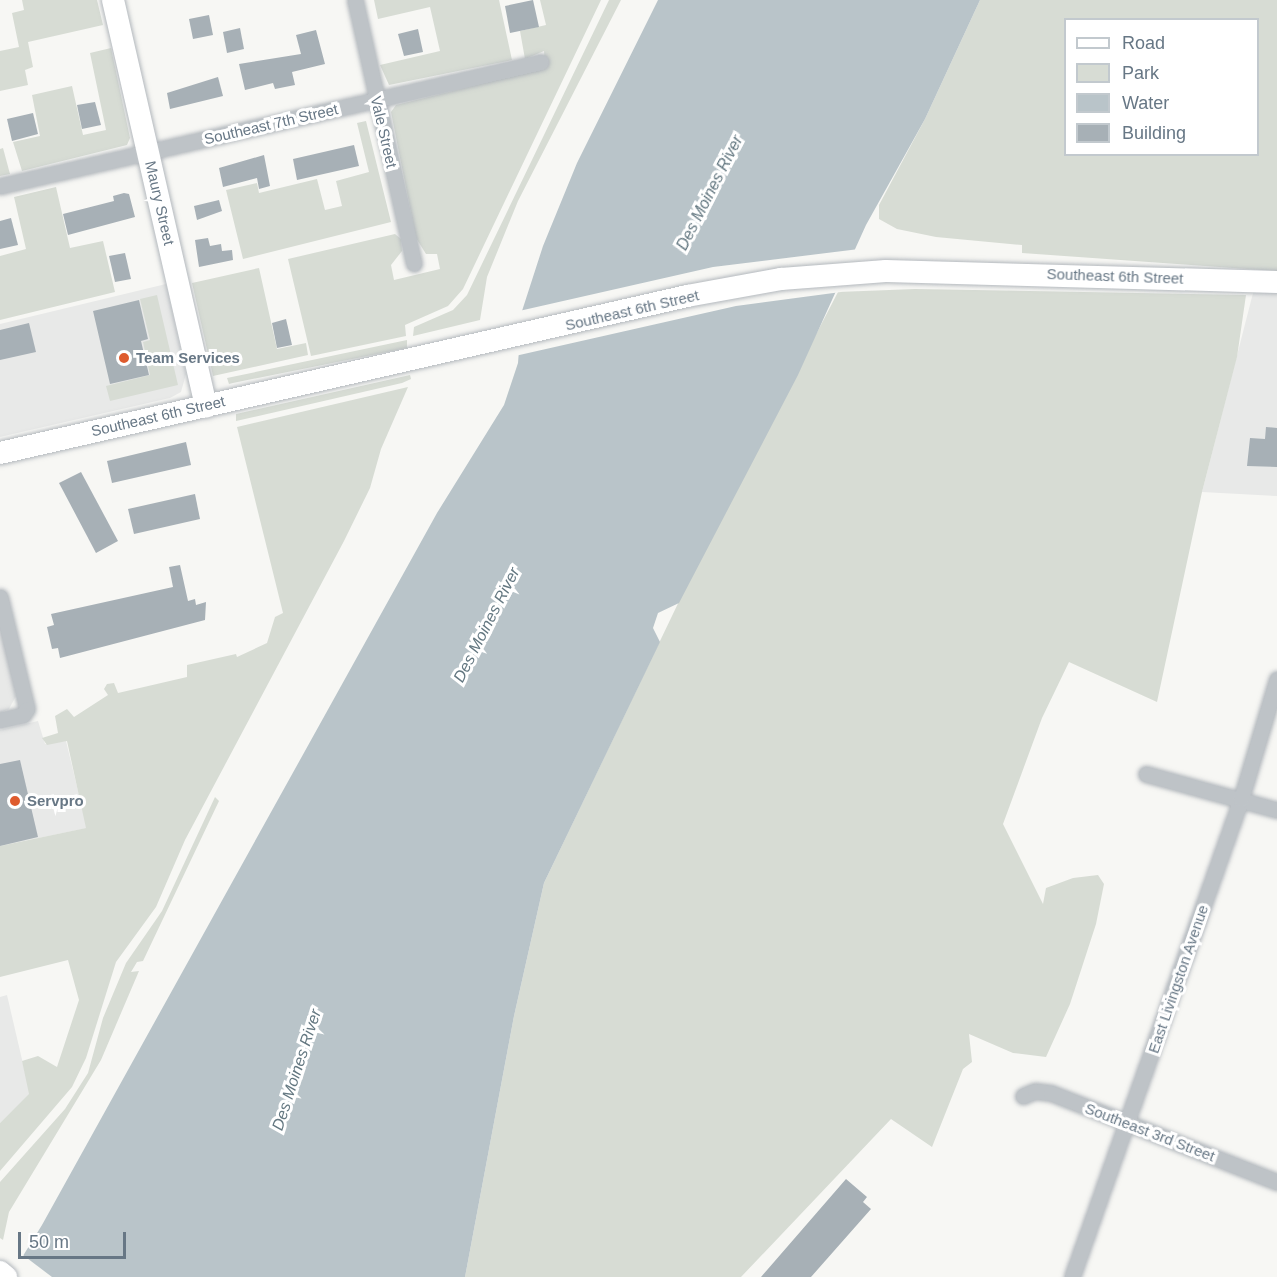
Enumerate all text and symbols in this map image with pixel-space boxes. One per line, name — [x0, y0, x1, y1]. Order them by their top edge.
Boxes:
legend — [1064, 18, 1259, 156]
text: Road — [1122, 33, 1165, 53]
text: Park — [1122, 63, 1159, 83]
text: Water — [1122, 93, 1169, 113]
street label: Vale Street — [367, 94, 401, 170]
street label: Southeast 7th Street — [202, 100, 340, 148]
text: Building — [1122, 123, 1186, 143]
water label: Des Moines River — [673, 132, 747, 254]
street label: Maury Street — [142, 159, 178, 247]
street label: Southeast 6th Street — [1046, 265, 1184, 287]
street label: Southeast 6th Street — [563, 286, 701, 334]
place label: Team Services — [136, 349, 240, 367]
marker: Team Services — [117, 351, 131, 365]
street label: Southeast 6th Street — [89, 392, 227, 440]
water label: Des Moines River — [450, 564, 524, 686]
place label: Servpro — [27, 792, 84, 810]
marker: Servpro — [8, 794, 22, 808]
street label: East Livingston Avenue — [1144, 902, 1212, 1056]
water label: Des Moines River — [268, 1007, 326, 1133]
street label: Southeast 3rd Street — [1083, 1099, 1217, 1165]
scale bar — [21, 1220, 129, 1258]
text: 50 m — [29, 1232, 69, 1252]

